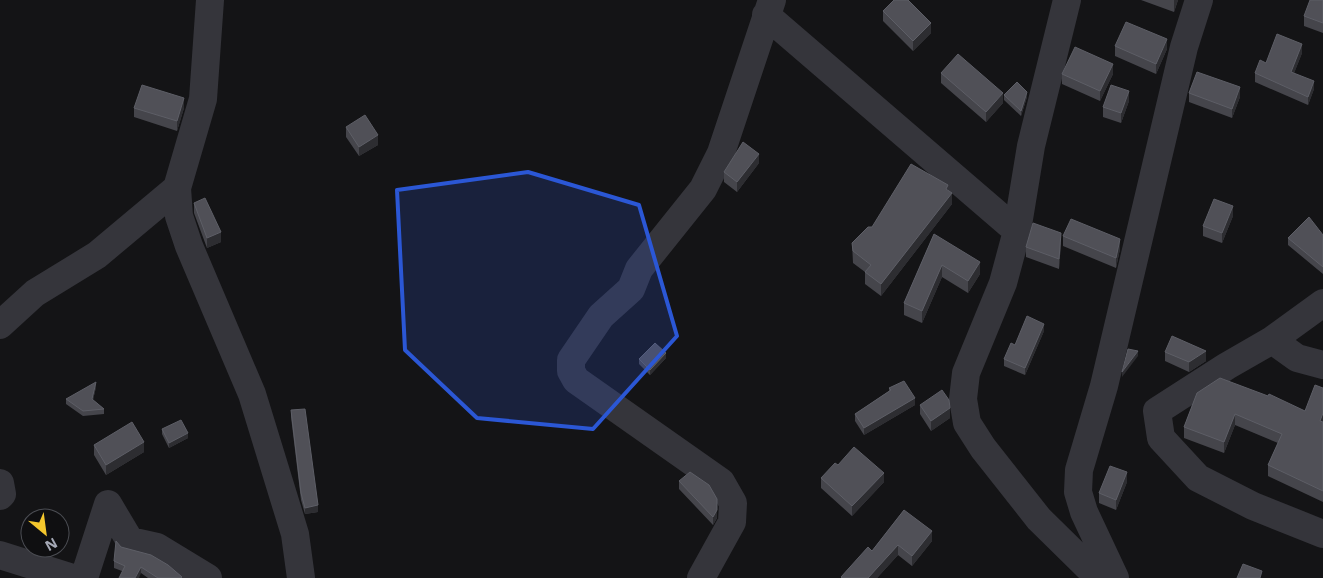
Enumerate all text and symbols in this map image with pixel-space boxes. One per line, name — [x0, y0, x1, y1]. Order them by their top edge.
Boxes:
north arrow — [20, 508, 70, 558]
text: N — [42, 534, 61, 556]

